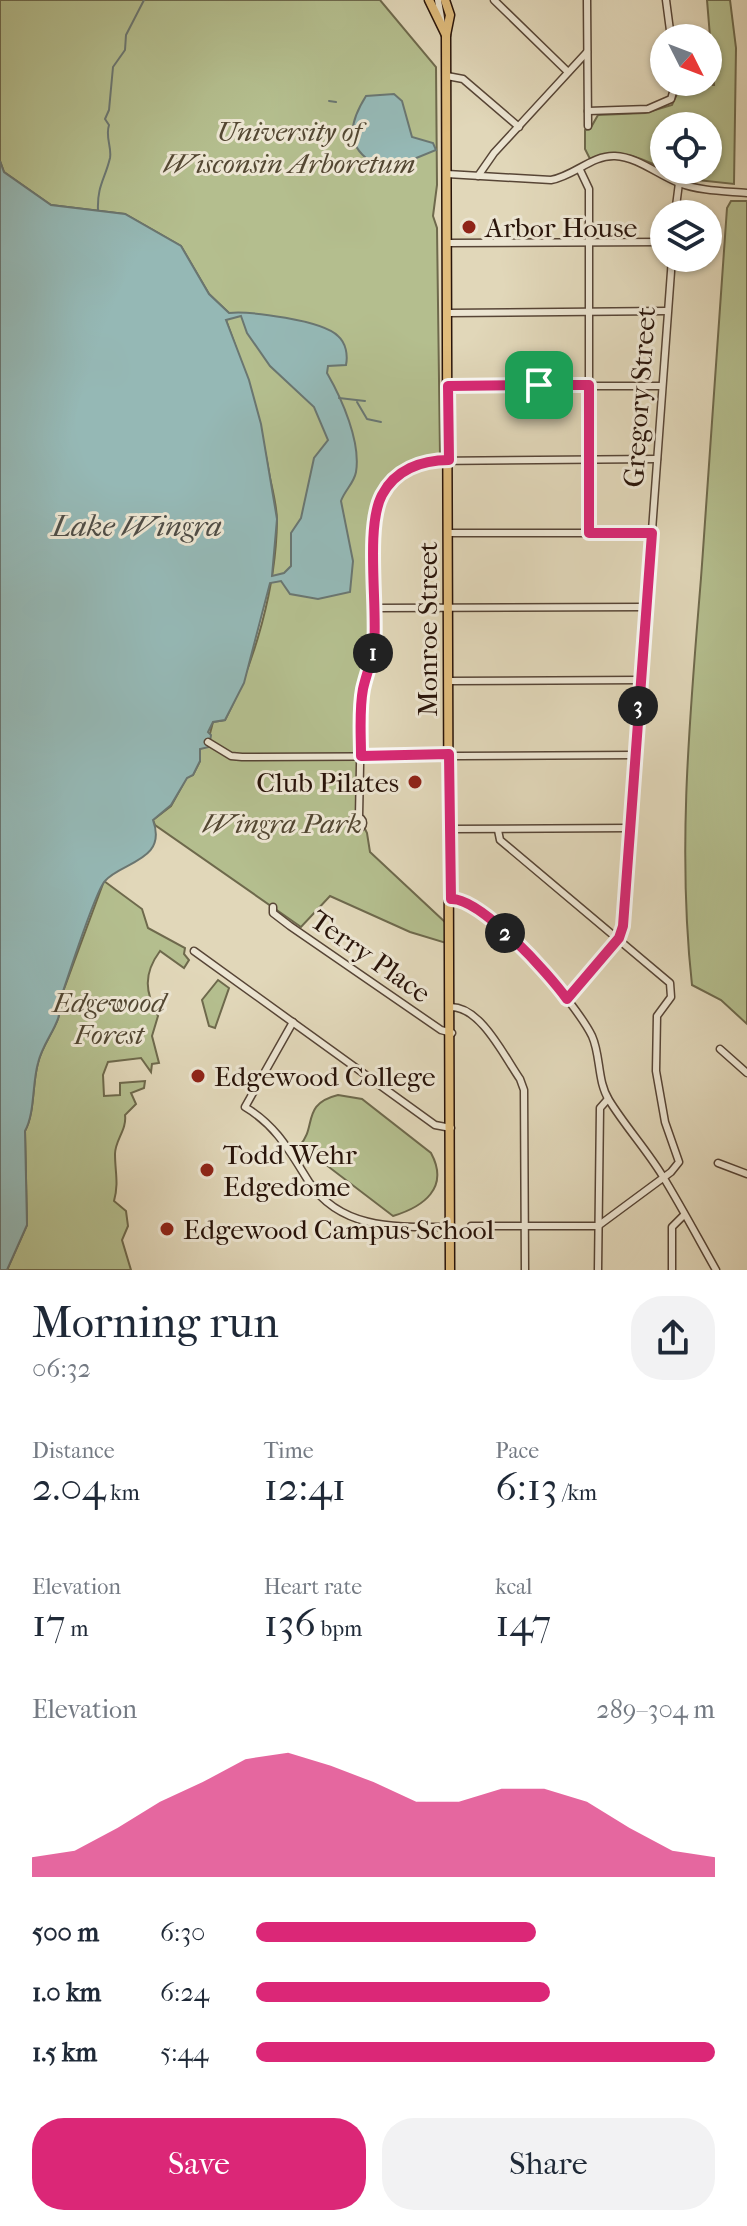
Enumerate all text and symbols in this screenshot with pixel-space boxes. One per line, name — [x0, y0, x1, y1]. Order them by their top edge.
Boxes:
north arrow — [650, 24, 722, 96]
map controls — [650, 24, 722, 272]
button: locate — [650, 112, 722, 184]
park label: University of Wisconsin Arboretum — [163, 115, 415, 180]
button: layers — [650, 200, 722, 272]
place label: Arbor House — [484, 211, 638, 244]
marker: Arbor House — [460, 218, 478, 236]
street label: Gregory Street — [617, 306, 662, 488]
pin — [505, 351, 573, 419]
icon: arrive — [517, 363, 561, 407]
water label: Lake Wingra — [50, 509, 222, 544]
street label: Monroe Street — [411, 541, 444, 717]
pin: 1 — [353, 633, 393, 673]
text: 1 — [369, 640, 377, 666]
pin: 3 — [618, 686, 658, 726]
text: 3 — [633, 693, 643, 719]
place label: Club Pilates — [256, 766, 399, 799]
marker: Club Pilates — [406, 773, 424, 791]
park label: Wingra Park — [202, 807, 362, 840]
street label: Terry Place — [304, 903, 437, 1010]
pin: 2 — [485, 913, 525, 953]
text: 2 — [499, 920, 511, 946]
park label: Edgewood Forest — [50, 986, 169, 1051]
place label: Edgewood College — [214, 1060, 436, 1093]
marker: Edgewood College — [189, 1067, 207, 1085]
place label: Todd Wehr Edgedome — [223, 1138, 357, 1203]
marker: Todd Wehr Edgedome — [198, 1161, 216, 1179]
place label: Edgewood Campus School — [183, 1213, 495, 1246]
marker: Edgewood Campus School — [158, 1220, 176, 1238]
button: share — [631, 1296, 715, 1380]
text: Morning run — [32, 1297, 279, 1348]
text: 06:32 — [32, 1353, 91, 1384]
text: Distance — [32, 1438, 115, 1464]
text: Time — [264, 1438, 314, 1464]
text: Pace — [495, 1438, 539, 1464]
text: 2.04 — [32, 1464, 106, 1510]
text: 12:41 — [264, 1464, 346, 1510]
text: 6:13 — [495, 1464, 557, 1510]
text: km — [106, 1480, 140, 1506]
text: /km — [557, 1480, 597, 1506]
text: Elevation — [32, 1574, 121, 1600]
text: Heart rate — [264, 1574, 362, 1600]
text: kcal — [495, 1574, 532, 1600]
text: 17 — [32, 1600, 66, 1646]
text: 136 — [264, 1600, 316, 1646]
text: 147 — [495, 1600, 551, 1646]
text: m — [66, 1616, 89, 1642]
text: bpm — [316, 1616, 362, 1642]
text: Elevation — [32, 1694, 137, 1725]
text: 289–304 m — [596, 1694, 715, 1725]
text: 500 m — [32, 1917, 99, 1948]
text: 6:30 — [160, 1917, 205, 1948]
text: 1.0 km — [32, 1977, 101, 2008]
text: 6:24 — [160, 1977, 209, 2008]
text: 1.5 km — [32, 2037, 97, 2068]
text: 5:44 — [160, 2037, 208, 2068]
button: Save — [32, 2118, 366, 2210]
button: Share — [382, 2118, 715, 2210]

